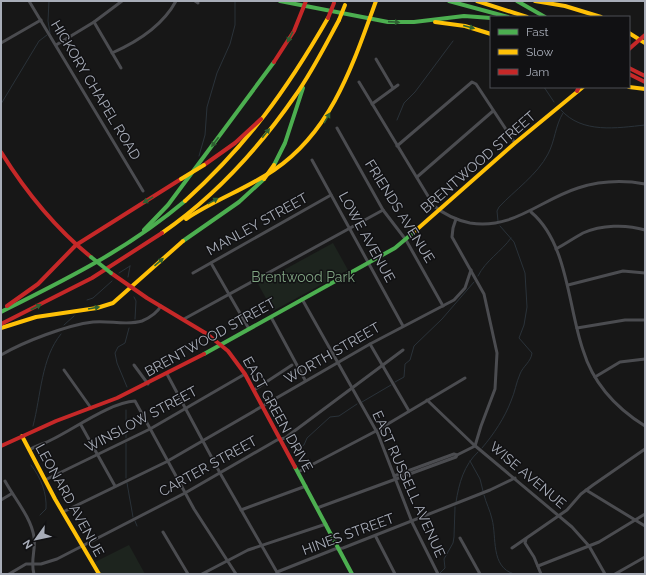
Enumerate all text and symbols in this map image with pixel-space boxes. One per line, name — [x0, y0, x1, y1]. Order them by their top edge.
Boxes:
legend — [490, 16, 630, 88]
street label: HICKORY CHAPEL ROAD — [48, 17, 144, 163]
one-way arrow — [387, 19, 400, 26]
one-way arrow — [463, 24, 475, 30]
text: Fast — [526, 25, 549, 39]
one-way arrow — [287, 31, 294, 43]
text: Slow — [526, 45, 553, 59]
text: Jam — [526, 65, 549, 79]
street label: BRENTWOOD STREET — [417, 107, 539, 216]
one-way arrow — [323, 112, 330, 124]
one-way arrow — [261, 128, 270, 139]
one-way arrow — [210, 137, 219, 148]
street label: FRIENDS AVENUE — [362, 157, 438, 265]
street label: MANLEY STREET — [204, 189, 311, 258]
street label: LOWE AVENUE — [336, 189, 398, 285]
one-way arrow — [143, 196, 153, 204]
one-way arrow — [207, 198, 219, 205]
one-way arrow — [154, 257, 164, 266]
park label: Brentwood Park — [251, 269, 355, 285]
street label: BRENTWOOD STREET — [142, 294, 279, 380]
one-way arrow — [30, 303, 41, 310]
one-way arrow — [87, 305, 100, 311]
street label: WORTH STREET — [281, 319, 383, 387]
street label: EAST GREEN DRIVE — [240, 354, 316, 474]
street label: WINSLOW STREET — [82, 382, 200, 455]
street label: EAST RUSSELL AVENUE — [369, 408, 449, 560]
street label: CARTER STREET — [156, 432, 260, 500]
street label: WISE AVENUE — [487, 438, 569, 512]
street label: LEONARD AVENUE — [32, 441, 108, 559]
street label: HINES STREET — [300, 510, 397, 558]
north arrow — [16, 519, 56, 559]
text: N — [20, 537, 36, 551]

